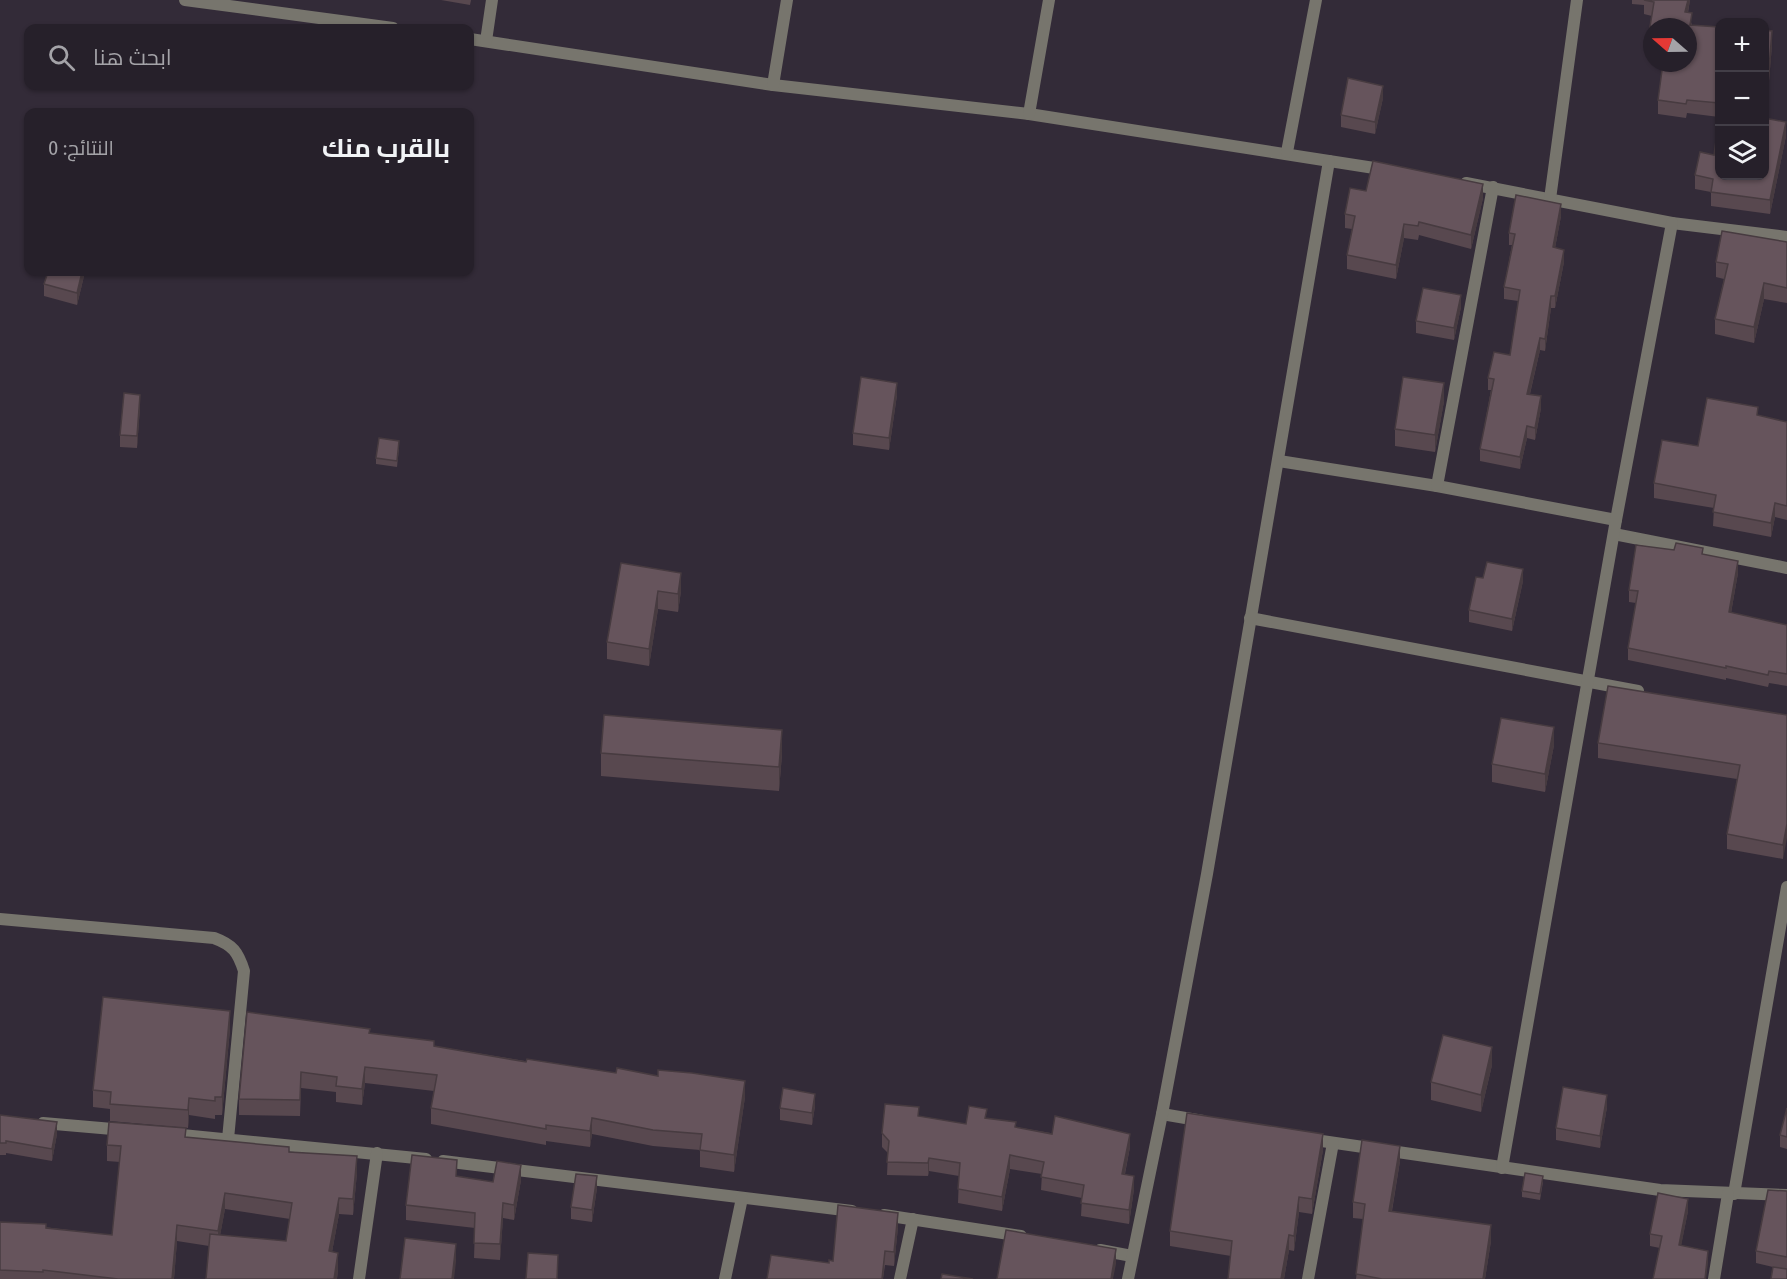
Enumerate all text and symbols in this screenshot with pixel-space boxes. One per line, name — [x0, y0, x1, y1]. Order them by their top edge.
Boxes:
north arrow — [1643, 18, 1697, 72]
map controls — [1715, 18, 1769, 180]
button: + — [1715, 18, 1769, 72]
search box — [24, 24, 474, 90]
icon: search — [45, 41, 78, 74]
text: ابحث هنا — [93, 44, 172, 71]
button: − — [1715, 72, 1769, 126]
button: layers — [1715, 126, 1769, 180]
text: بالقرب منك — [322, 133, 450, 164]
text: النتائج: 0 — [48, 136, 114, 160]

